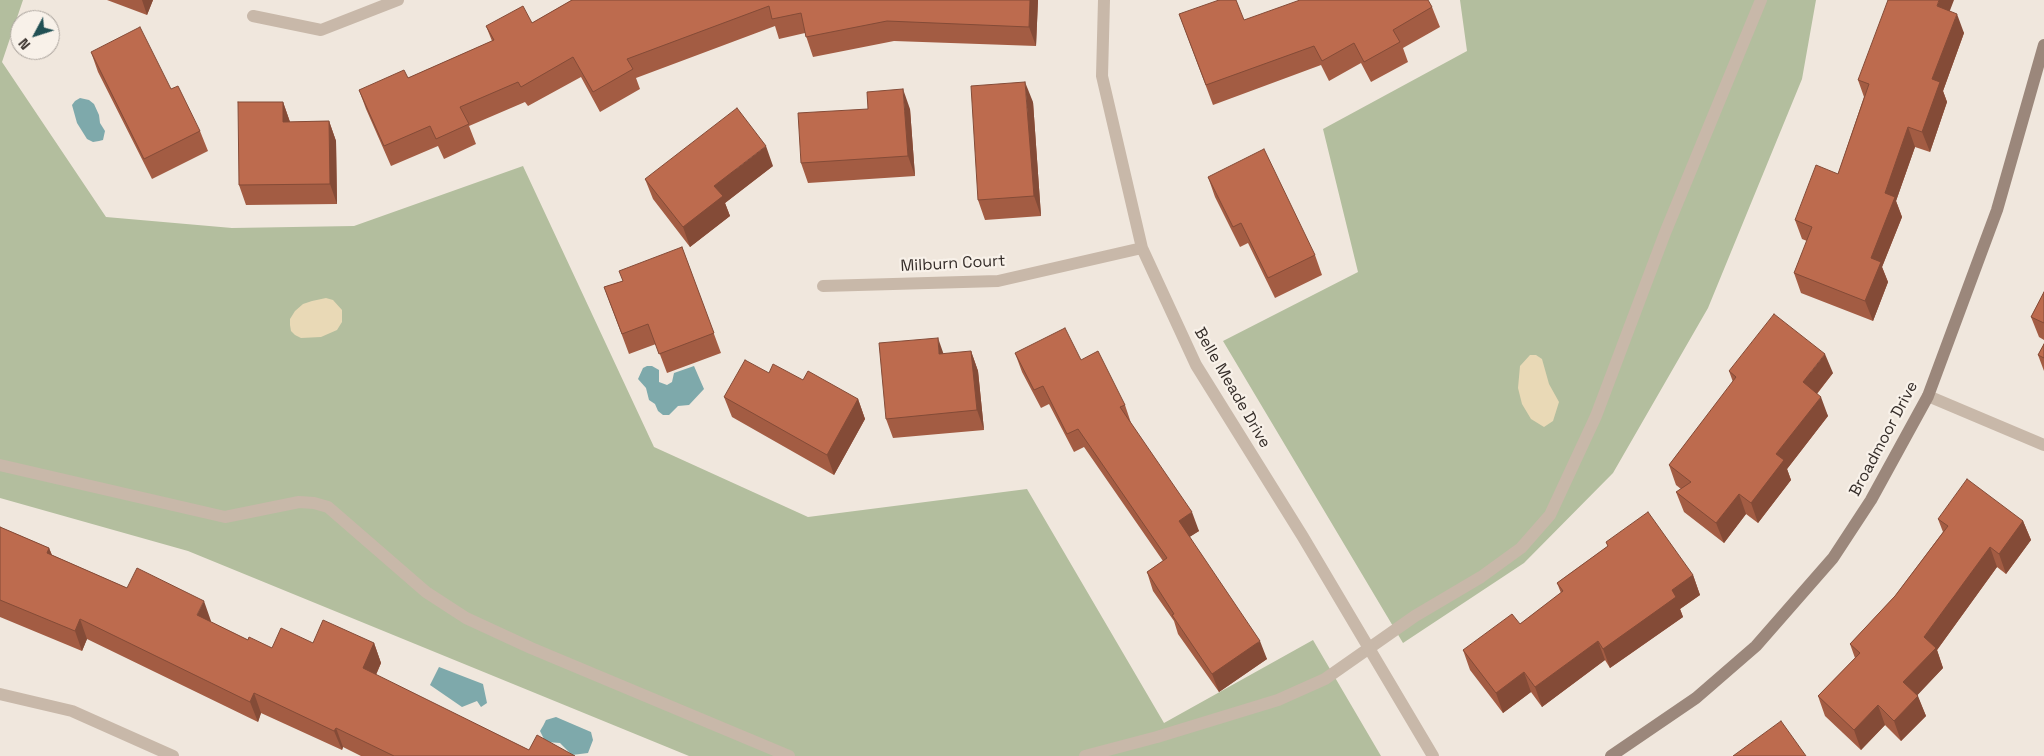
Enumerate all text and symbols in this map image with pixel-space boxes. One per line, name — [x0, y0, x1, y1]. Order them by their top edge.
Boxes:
north arrow — [10, 10, 60, 60]
text: N — [14, 35, 34, 53]
street label: Milburn Court — [900, 252, 1006, 276]
street label: Belle Meade Drive — [1190, 324, 1274, 452]
street label: Broadmoor Drive — [1846, 378, 1922, 500]

